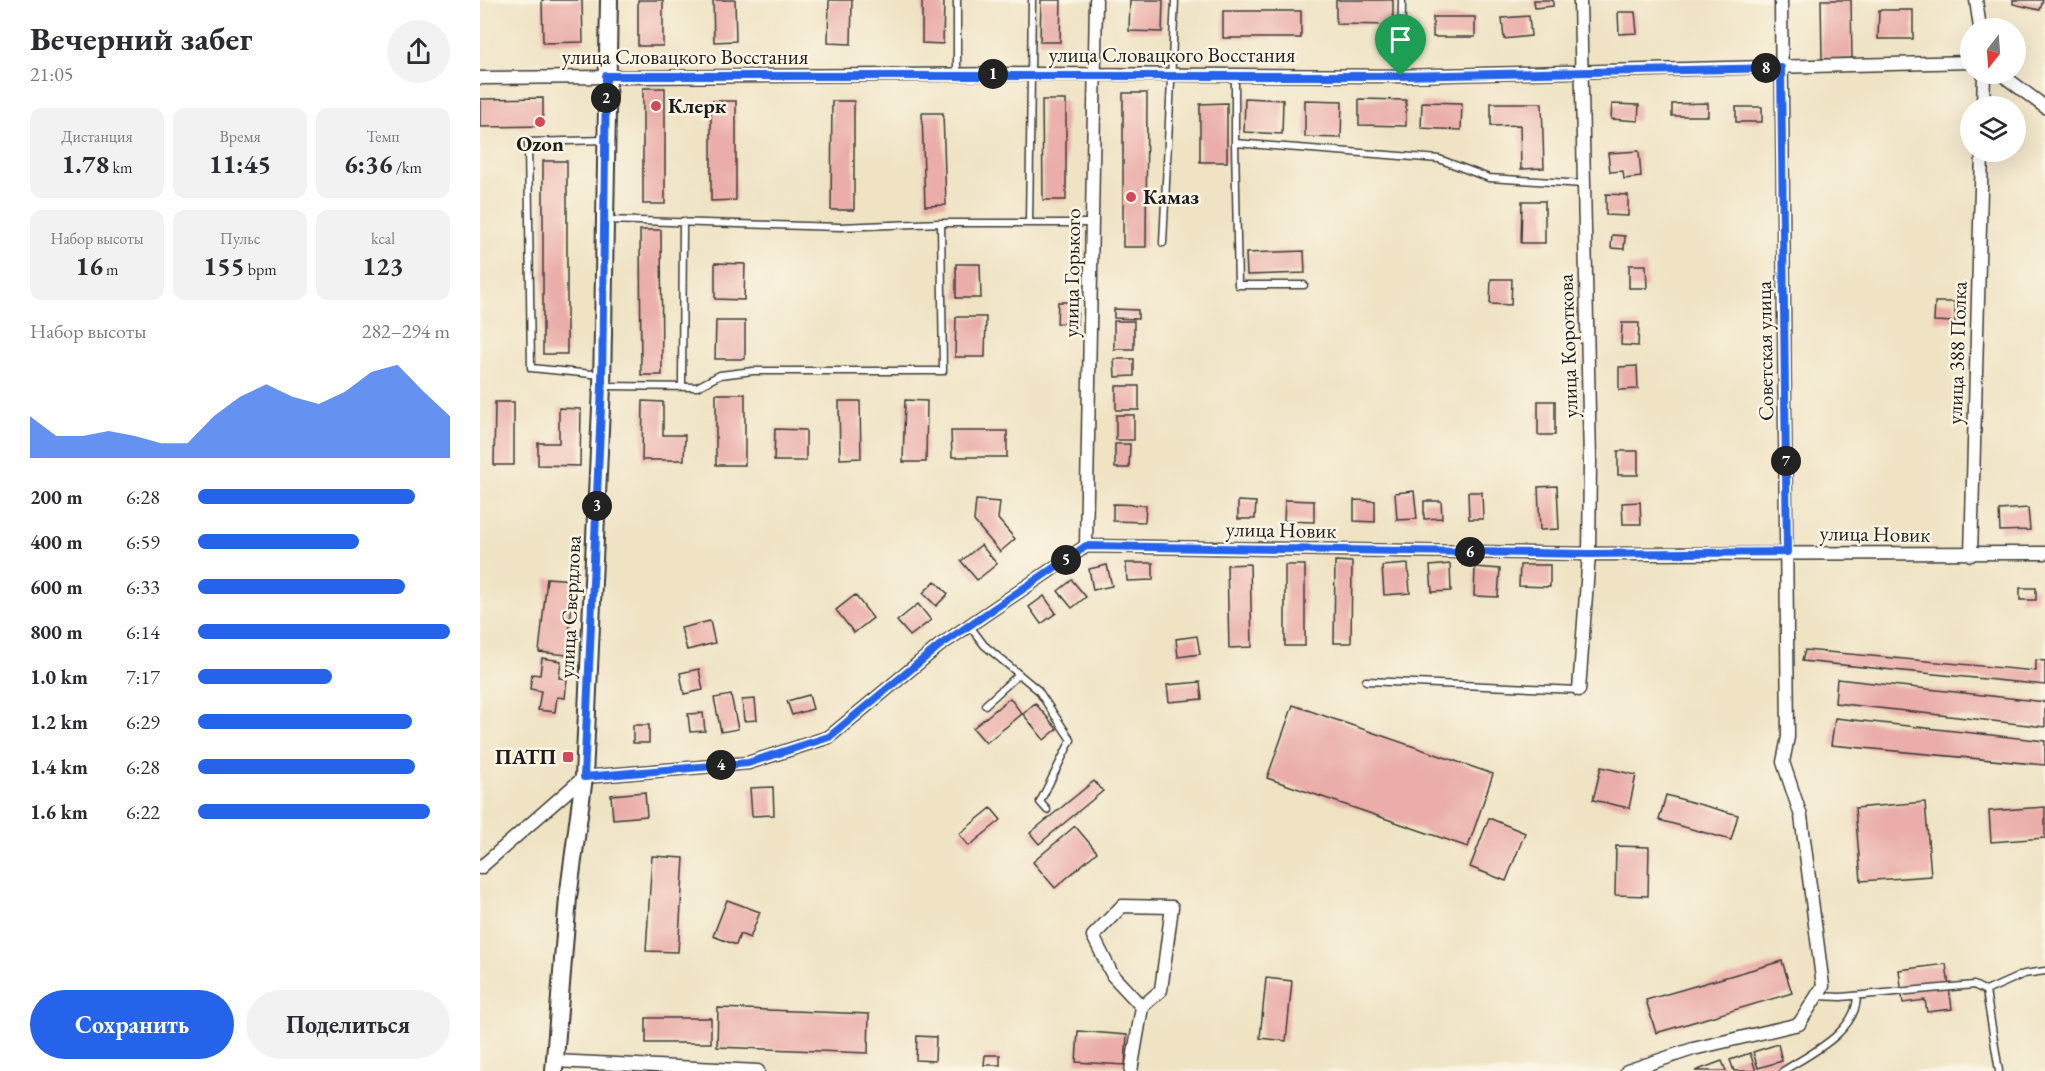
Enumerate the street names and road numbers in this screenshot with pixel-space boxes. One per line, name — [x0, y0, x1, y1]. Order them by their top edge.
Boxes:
street label: улица Словацкого Восстания — [1049, 41, 1295, 68]
street label: улица Словацкого Восстания — [562, 43, 808, 70]
street label: улица Горького — [1057, 208, 1086, 338]
street label: улица Короткова — [1551, 273, 1584, 419]
street label: Советская улица — [1750, 280, 1779, 421]
street label: улица 388 Полка — [1941, 280, 1973, 425]
street label: улица Новик — [1225, 515, 1337, 544]
street label: улица Новик — [1819, 519, 1931, 548]
street label: улица Свердлова — [552, 534, 587, 679]

